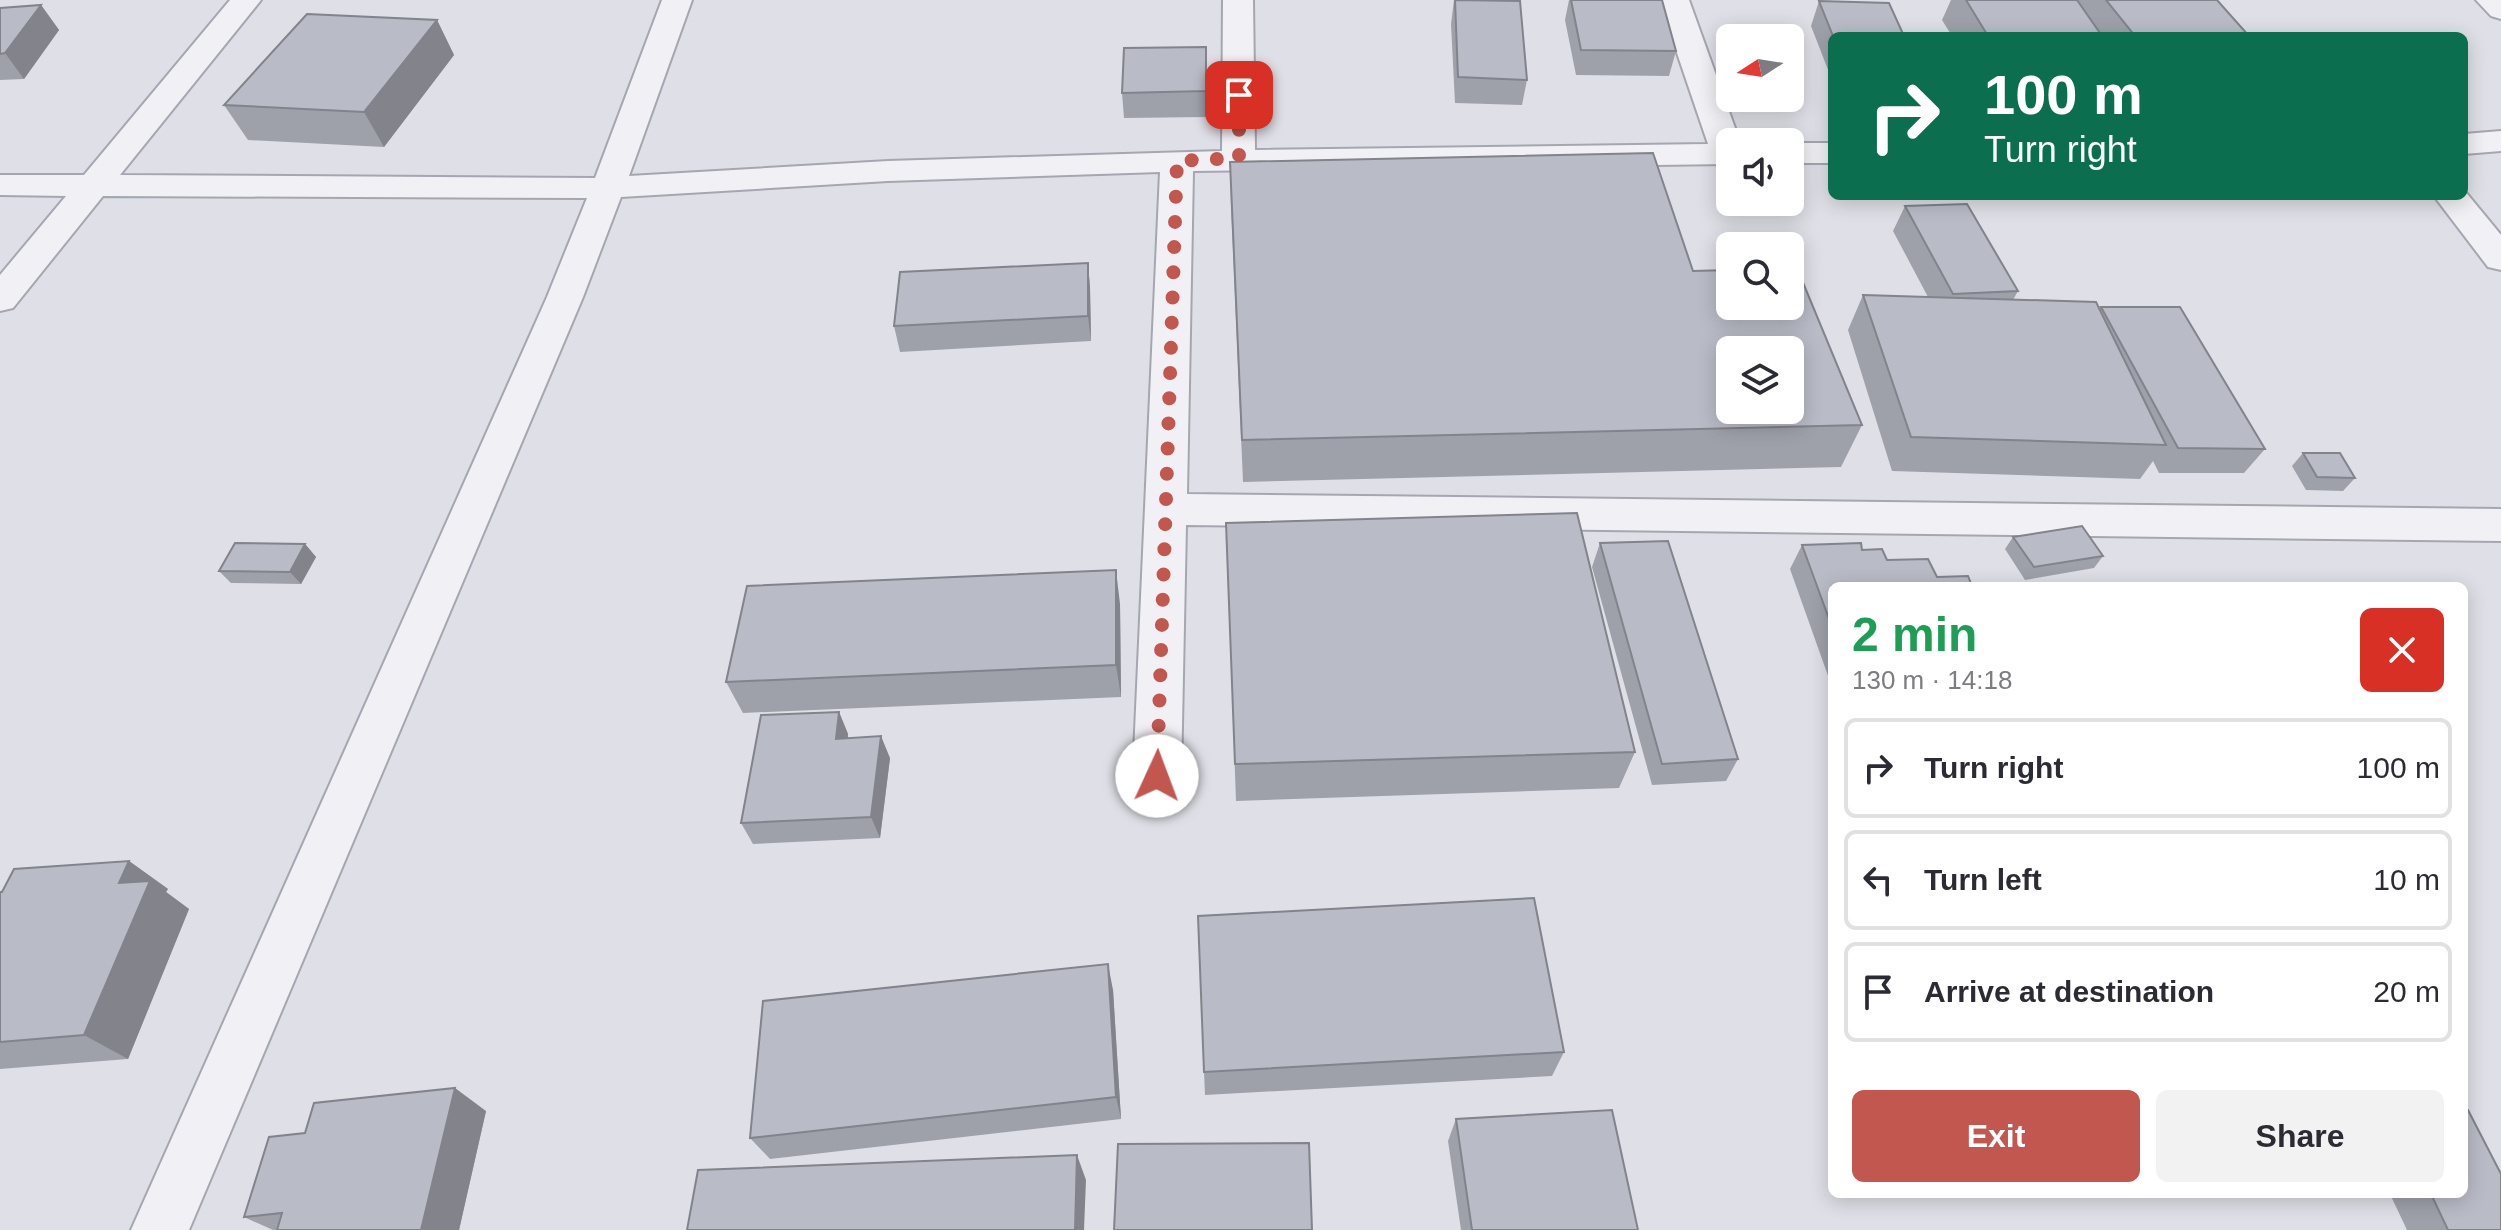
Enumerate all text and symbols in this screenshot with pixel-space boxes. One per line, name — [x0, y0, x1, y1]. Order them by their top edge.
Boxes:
north arrow — [1716, 24, 1804, 112]
map controls — [1716, 24, 1804, 424]
pin — [1205, 61, 1273, 129]
text: 100 m — [1984, 63, 2143, 126]
icon: right — [1852, 64, 1956, 168]
icon: arrive — [1217, 73, 1261, 117]
button: sound — [1716, 128, 1804, 216]
text: Turn right — [1984, 129, 2137, 170]
button: search — [1716, 232, 1804, 320]
button: layers — [1716, 336, 1804, 424]
text: 2 min — [1852, 608, 1977, 661]
button: close — [2360, 608, 2444, 692]
text: 130 m · 14:18 — [1852, 665, 2012, 695]
position arrow — [1115, 734, 1199, 818]
icon: right — [1856, 746, 1900, 790]
text: Turn right — [1924, 751, 2063, 784]
text: 100 m — [2357, 751, 2440, 784]
icon: left — [1856, 858, 1900, 902]
text: Turn left — [1924, 863, 2042, 896]
text: 10 m — [2373, 863, 2440, 896]
icon: arrive — [1856, 970, 1900, 1014]
text: Arrive at destination — [1924, 975, 2214, 1008]
text: 20 m — [2373, 975, 2440, 1008]
button: Exit — [1852, 1090, 2140, 1182]
button: Share — [2156, 1090, 2444, 1182]

